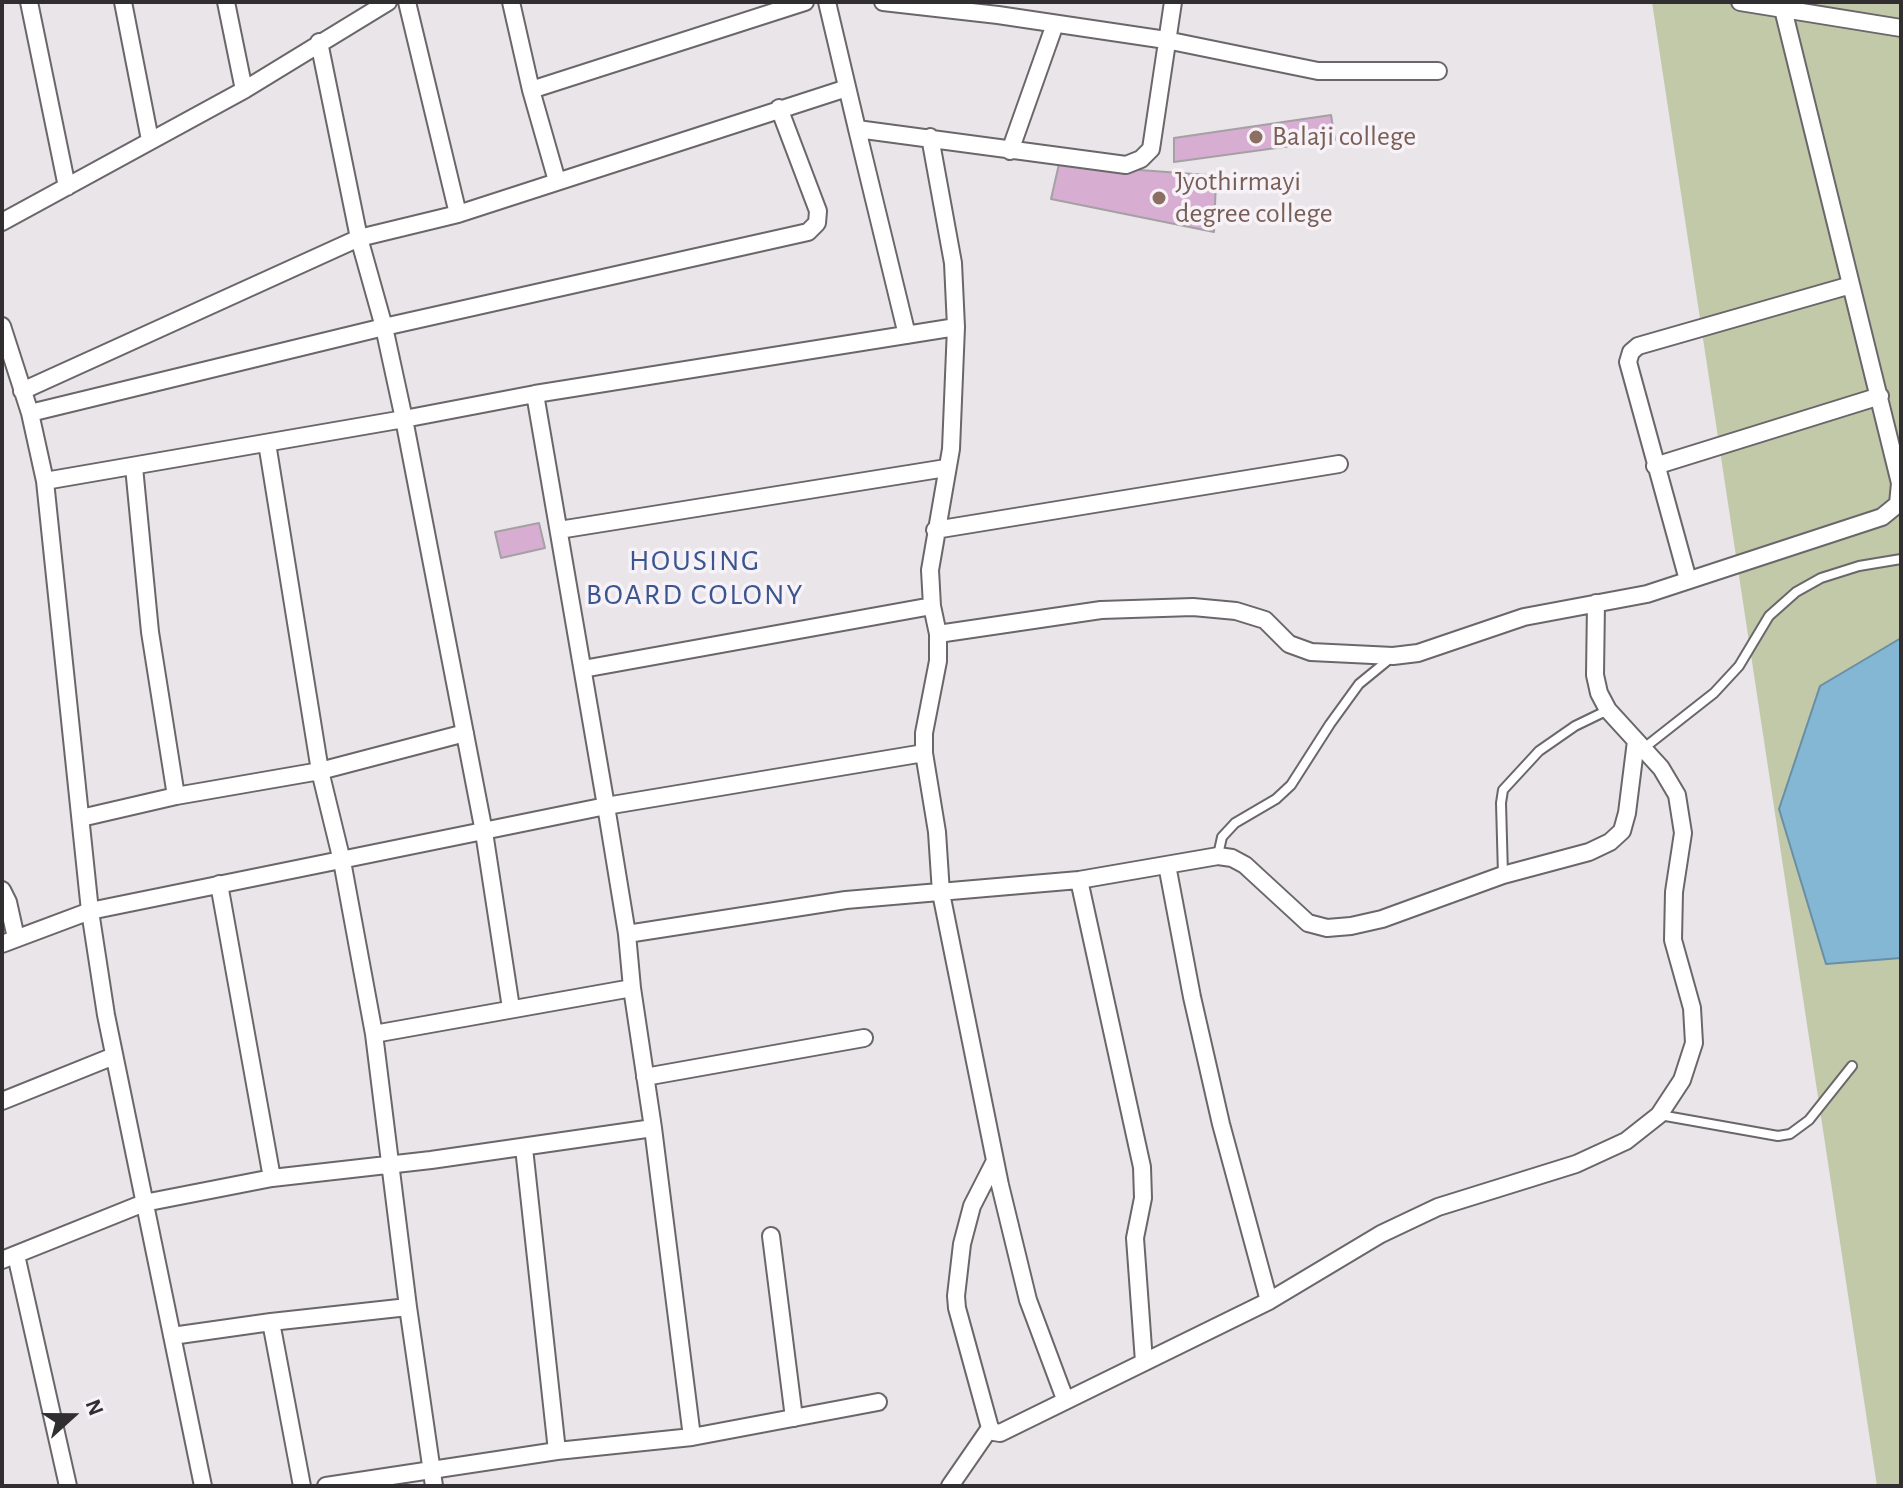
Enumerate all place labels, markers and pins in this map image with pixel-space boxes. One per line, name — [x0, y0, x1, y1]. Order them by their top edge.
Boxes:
place label: Balaji college — [1272, 120, 1416, 154]
marker: Balaji college — [1247, 128, 1265, 146]
place label: Jyothirmayi degree college — [1175, 165, 1333, 231]
marker: Jyothirmayi degree college — [1150, 189, 1168, 207]

